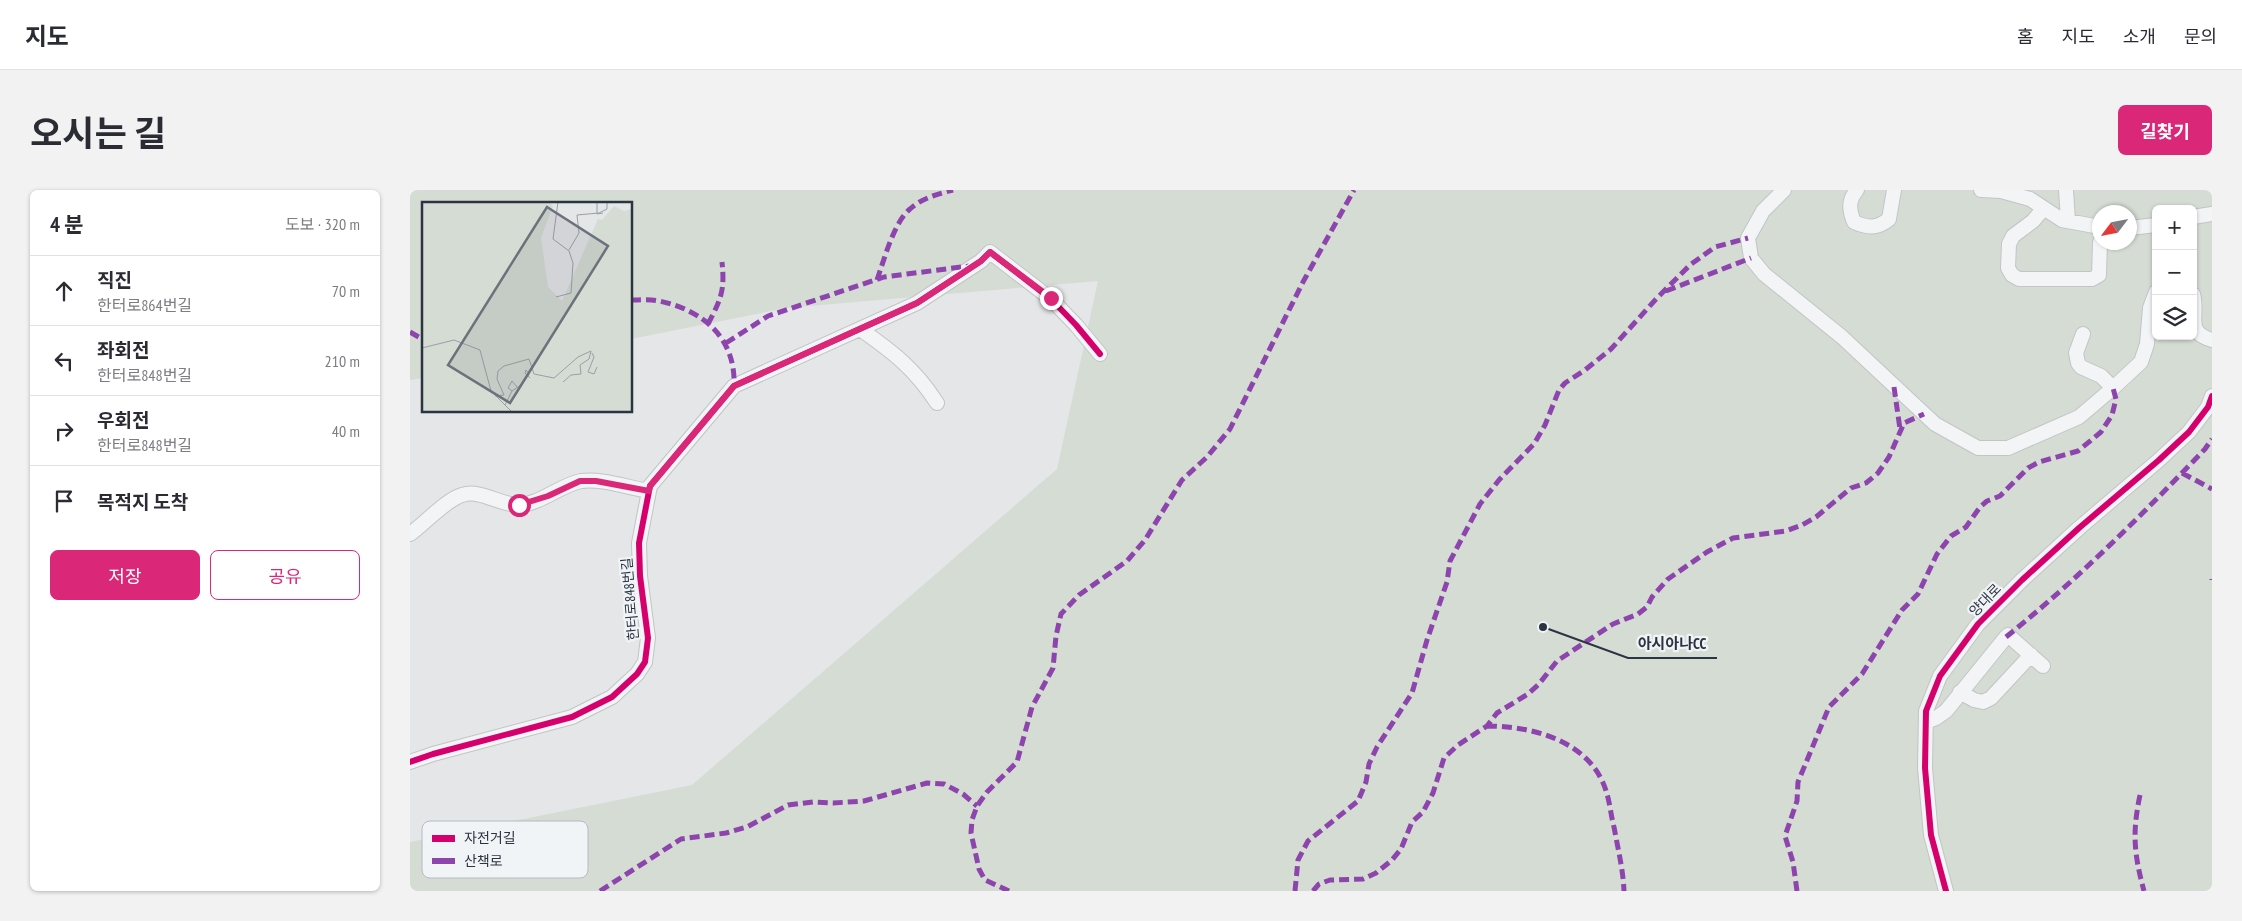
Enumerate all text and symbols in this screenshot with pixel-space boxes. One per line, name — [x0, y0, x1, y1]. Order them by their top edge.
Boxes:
text: 지도 — [25, 21, 69, 52]
text: 홈 — [2017, 25, 2034, 48]
text: 지도 — [2062, 25, 2095, 48]
text: 소개 — [2123, 25, 2156, 48]
text: 문의 — [2184, 25, 2217, 48]
button: 길찾기 — [2118, 105, 2212, 155]
text: 오시는 길 — [30, 110, 166, 156]
inset map — [422, 202, 632, 412]
north arrow — [2092, 205, 2137, 250]
map controls — [2152, 205, 2197, 340]
button: + — [2152, 205, 2197, 250]
text: 4 분 — [50, 211, 84, 238]
text: 도보 · 320 m — [285, 214, 360, 234]
button: − — [2152, 250, 2197, 295]
text: 직진 — [97, 268, 132, 292]
icon: ahead — [50, 277, 78, 305]
text: 70 m — [332, 281, 360, 301]
route end — [1040, 287, 1063, 310]
text: 한터로864번길 — [97, 295, 192, 315]
button: layers — [2152, 295, 2197, 340]
text: 좌회전 — [97, 338, 149, 362]
icon: left — [50, 347, 78, 375]
text: 210 m — [325, 351, 360, 371]
text: 한터로848번길 — [97, 365, 192, 385]
text: 우회전 — [97, 408, 149, 432]
icon: right — [50, 417, 78, 445]
text: 40 m — [332, 421, 360, 441]
text: 한터로848번길 — [97, 435, 192, 455]
icon: arrive — [50, 487, 78, 515]
text: 목적지 도착 — [97, 490, 188, 514]
route start — [508, 494, 531, 517]
button: 저장 — [50, 550, 200, 600]
button: 공유 — [210, 550, 360, 600]
street label: 한터로848번길 — [617, 557, 643, 641]
street label: 양대로 — [1965, 580, 2005, 620]
callout: 아시아나CC — [1628, 628, 1717, 658]
text: 아시아나CC — [1638, 634, 1706, 653]
legend — [422, 821, 588, 878]
text: 자전거길 — [464, 829, 516, 847]
text: 산책로 — [464, 852, 503, 870]

